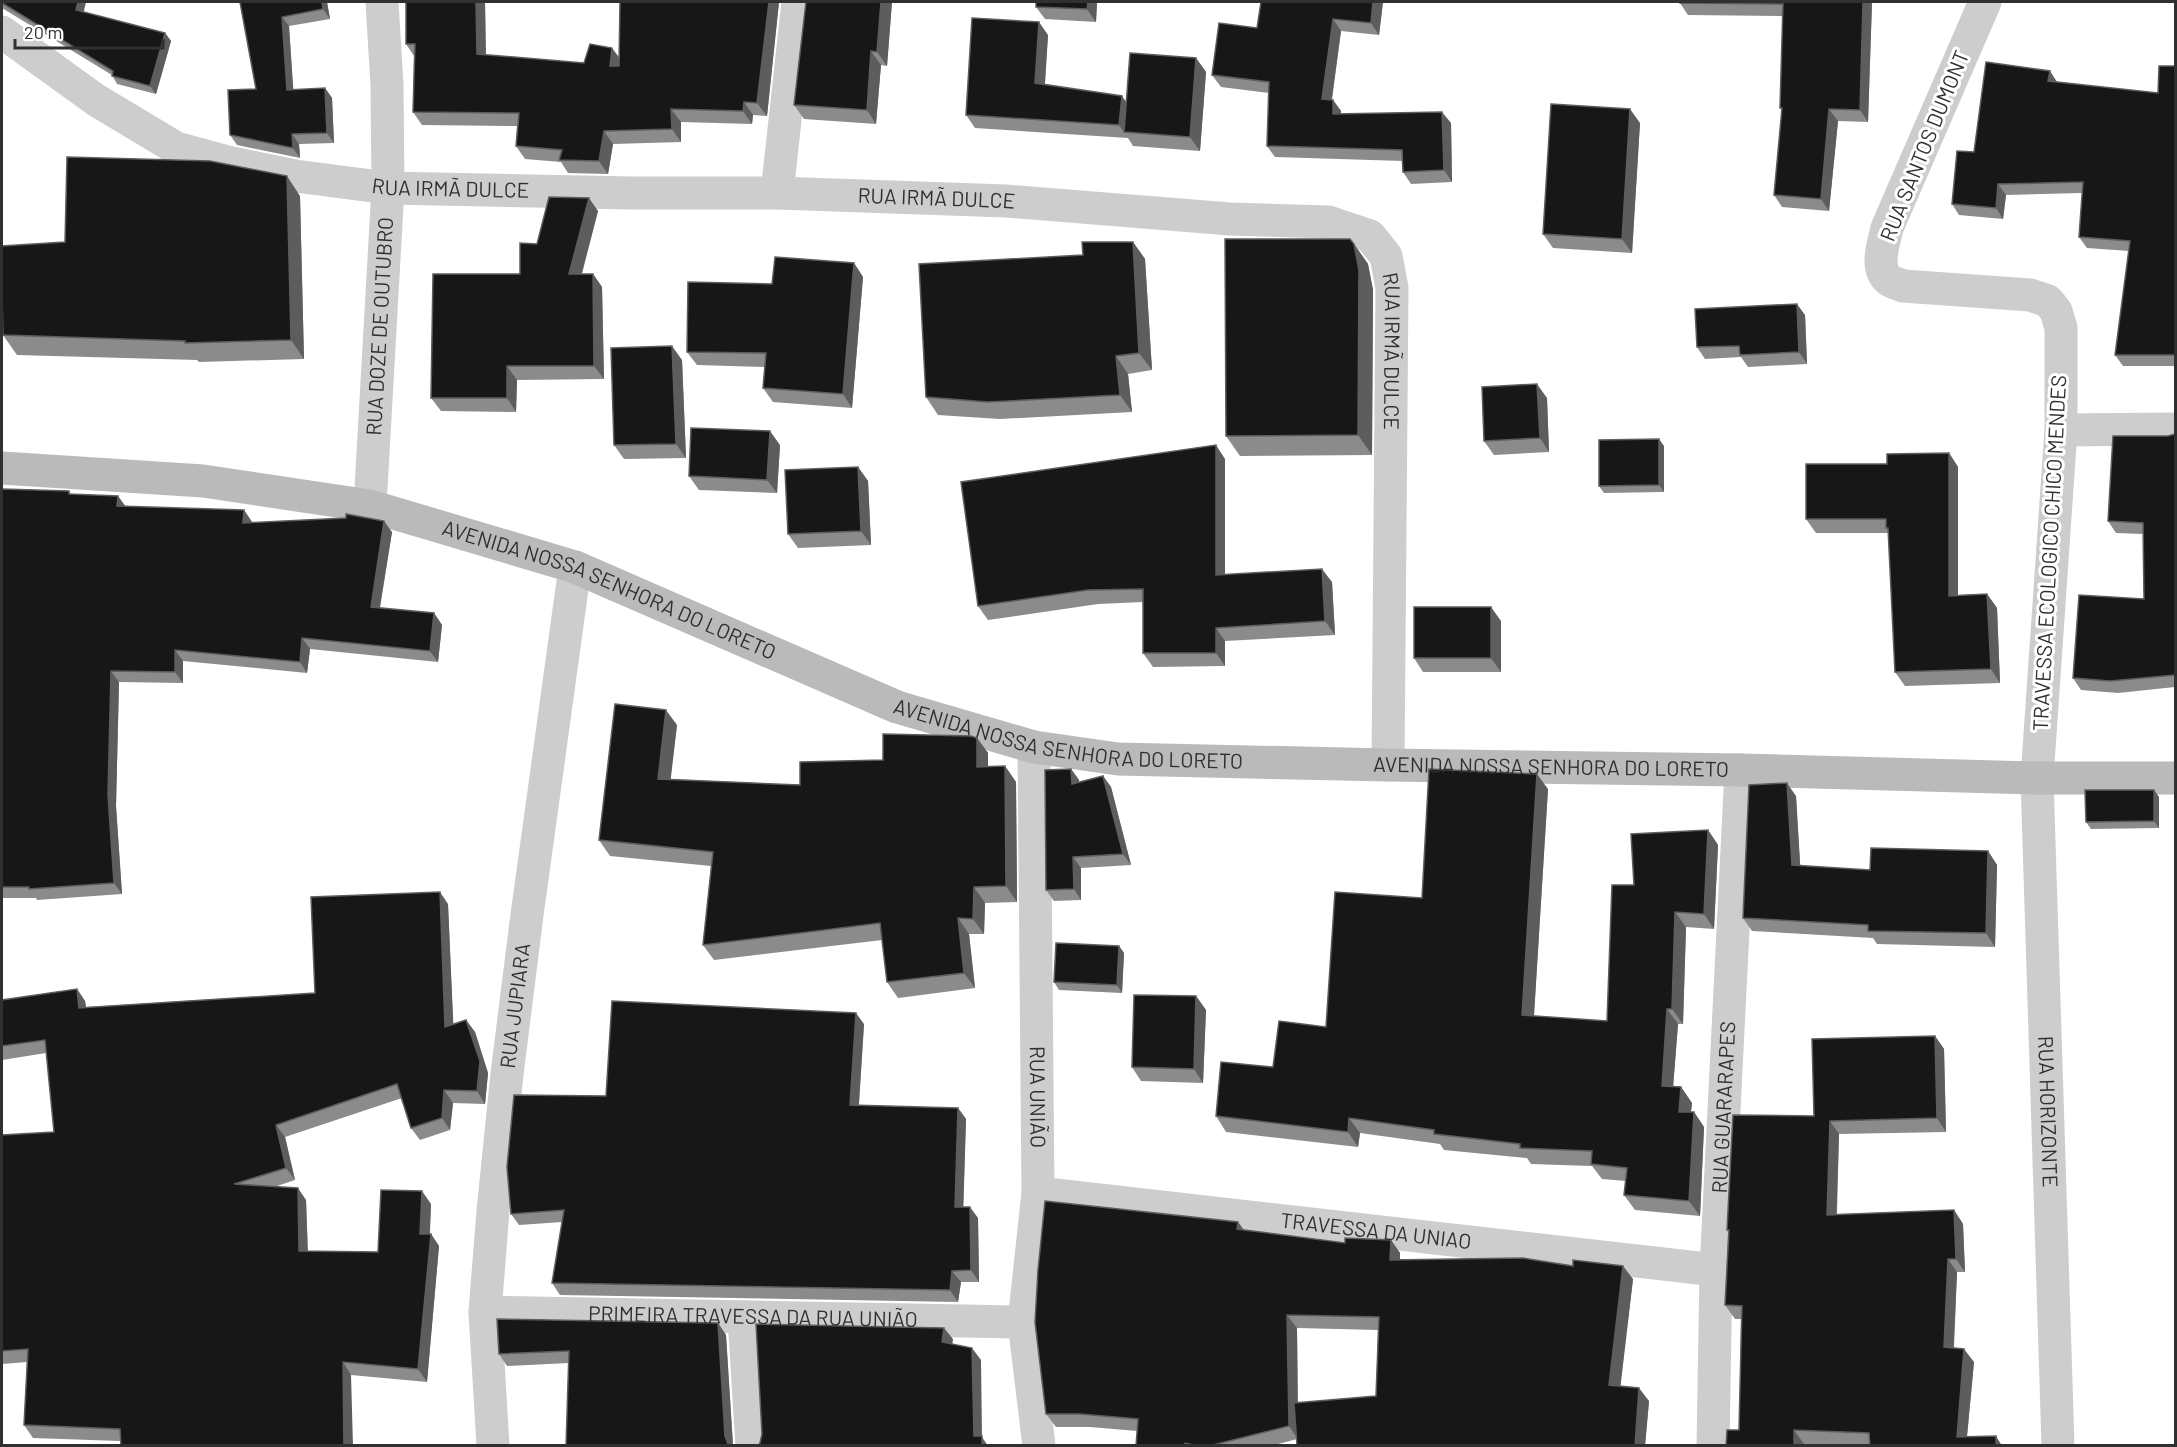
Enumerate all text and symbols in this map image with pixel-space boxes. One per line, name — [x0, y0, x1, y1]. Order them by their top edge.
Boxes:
scale bar — [15, 12, 164, 50]
text: 20 m — [24, 21, 62, 43]
street label: RUA SANTOS DUMONT — [1874, 46, 1973, 245]
street label: RUA IRMÃ DULCE — [371, 172, 530, 202]
street label: RUA IRMÃ DULCE — [857, 182, 1016, 213]
street label: RUA DOZE DE OUTUBRO — [360, 216, 397, 436]
street label: RUA IRMÃ DULCE — [1378, 270, 1406, 430]
street label: TRAVESSA ECOLOGICO CHICO MENDES — [2027, 374, 2070, 732]
street label: AVENIDA NOSSA SENHORA DO LORETO — [440, 514, 780, 664]
street label: AVENIDA NOSSA SENHORA DO LORETO — [891, 693, 1243, 773]
street label: AVENIDA NOSSA SENHORA DO LORETO — [1373, 751, 1729, 781]
street label: RUA JUPIARA — [494, 941, 534, 1070]
street label: RUA GUARARAPES — [1706, 1020, 1739, 1194]
street label: RUA HORIZONTE — [2034, 1035, 2064, 1188]
street label: RUA UNIÃO — [1026, 1046, 1052, 1148]
street label: TRAVESSA DA UNIAO — [1279, 1207, 1473, 1253]
street label: PRIMEIRA TRAVESSA DA RUA UNIÃO — [588, 1300, 918, 1331]

